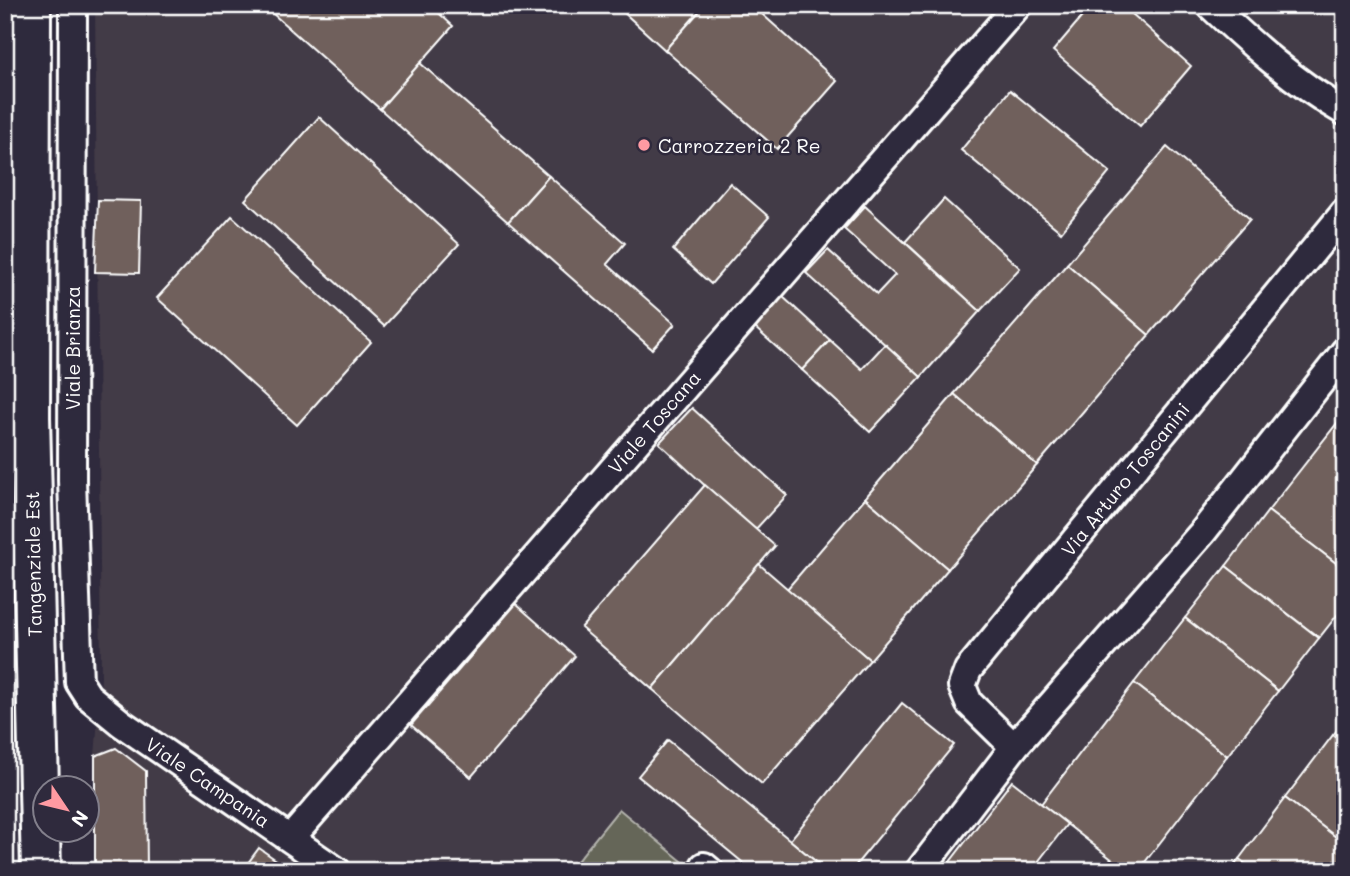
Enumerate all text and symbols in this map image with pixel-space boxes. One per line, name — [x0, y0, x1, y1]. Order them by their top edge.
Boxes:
place label: Carrozzeria 2 Re — [658, 133, 821, 158]
marker: Carrozzeria 2 Re — [636, 137, 652, 153]
street label: Viale Brianza — [60, 286, 85, 410]
street label: Viale Toscana — [602, 365, 706, 479]
street label: Via Arturo Toscanini — [1055, 397, 1195, 561]
street label: Tangenziale Est — [19, 491, 47, 637]
street label: Viale Campania — [141, 731, 275, 833]
north arrow — [32, 774, 102, 844]
text: N — [66, 806, 95, 832]

